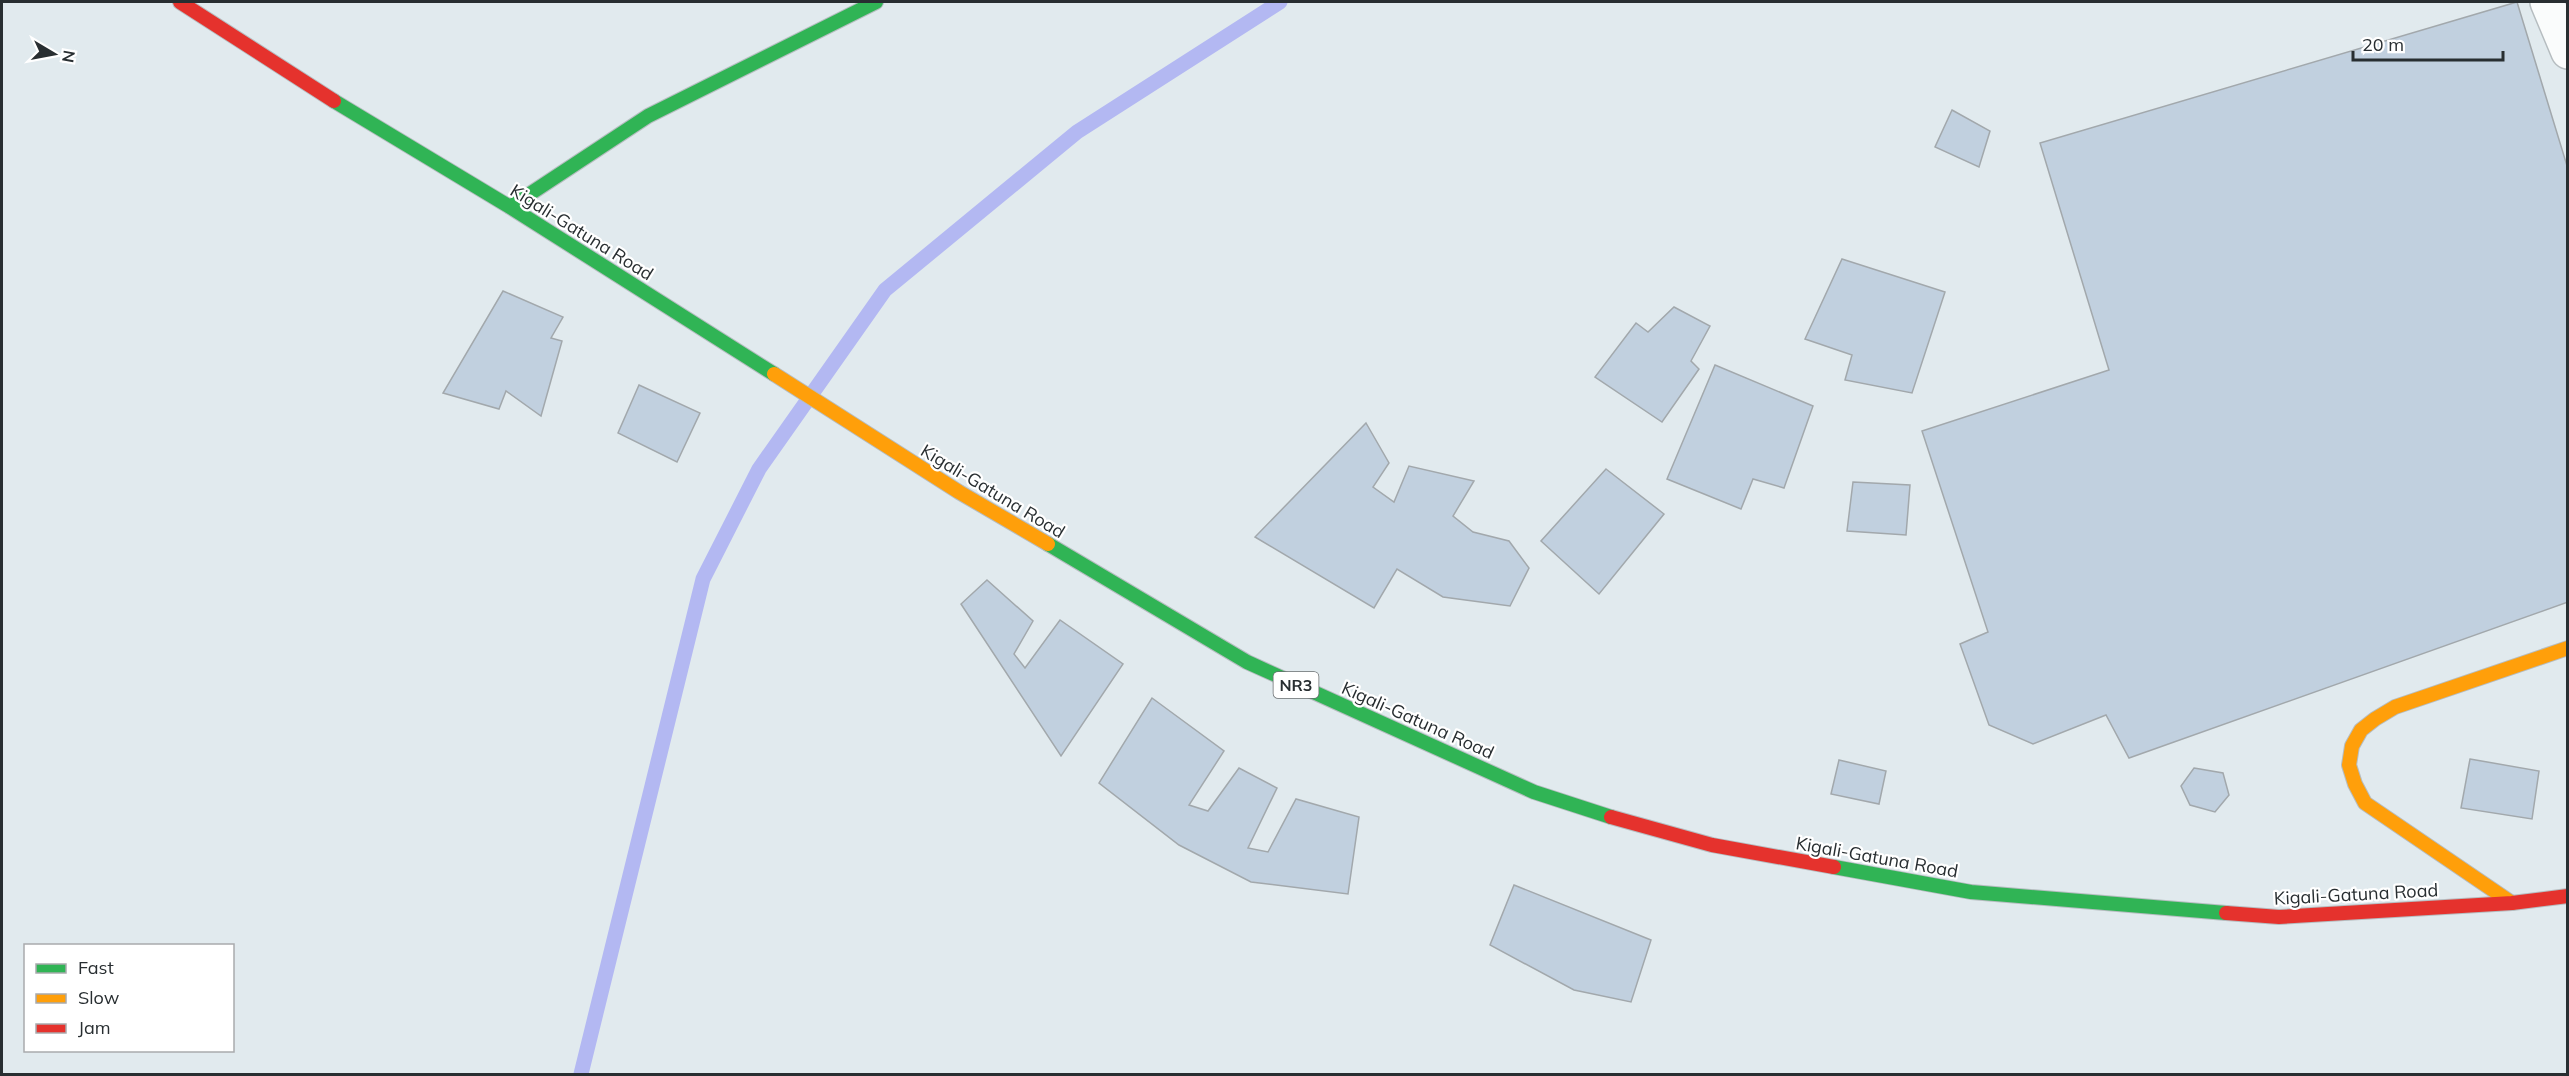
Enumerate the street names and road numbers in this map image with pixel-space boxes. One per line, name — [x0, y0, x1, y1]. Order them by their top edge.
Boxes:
street label: Kigali-Gatuna Road — [506, 179, 658, 285]
street label: Kigali-Gatuna Road — [917, 439, 1069, 543]
road number: NR3 — [1274, 672, 1318, 698]
street label: Kigali-Gatuna Road — [1338, 676, 1498, 764]
street label: Kigali-Gatuna Road — [1794, 831, 1960, 883]
street label: Kigali-Gatuna Road — [2273, 878, 2439, 910]

